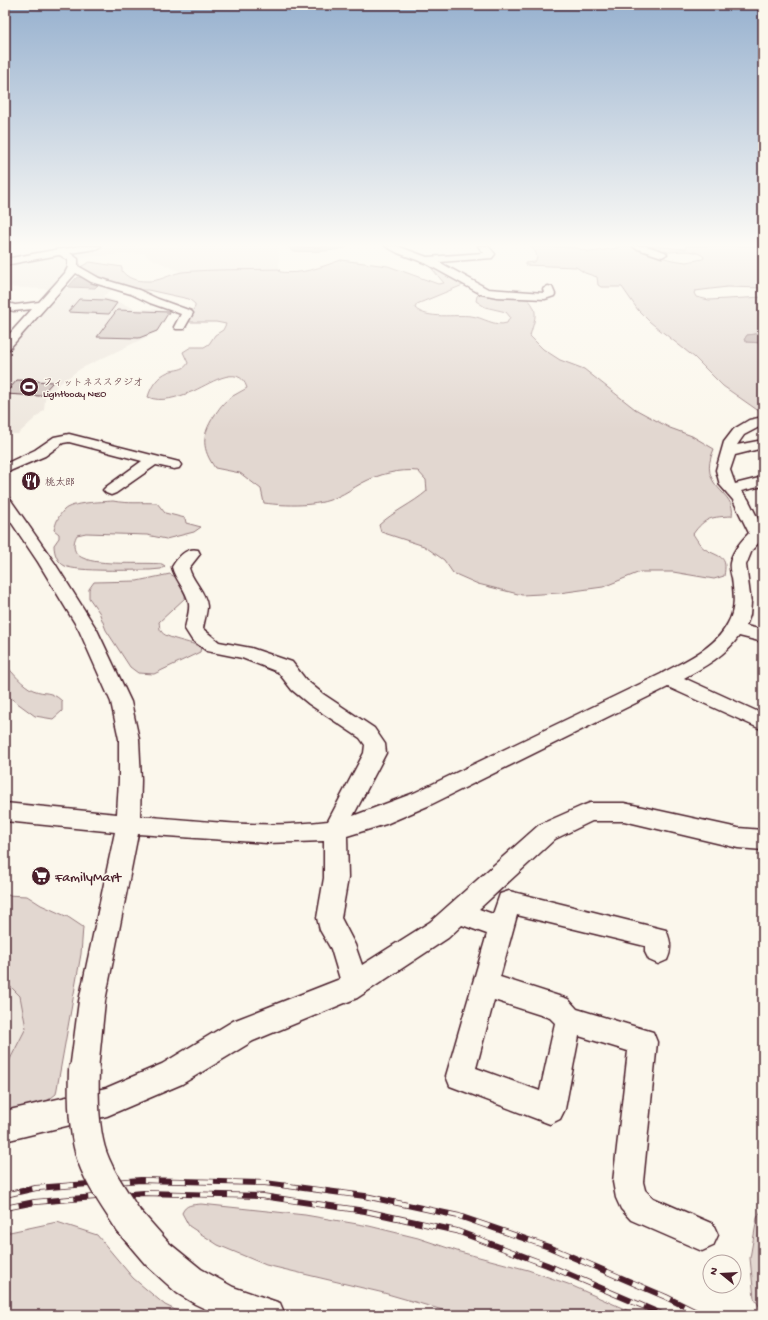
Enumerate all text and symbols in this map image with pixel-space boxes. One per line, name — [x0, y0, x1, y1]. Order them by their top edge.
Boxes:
sports icon: フィットネススタジオ Lightbody NEO — [18, 376, 40, 398]
place label: フィットネススタジオ Lightbody NEO — [43, 377, 143, 401]
restaurant icon: 桃太郎 — [20, 470, 42, 492]
place label: 桃太郎 — [45, 477, 75, 489]
supermarket icon: FamilyMart — [30, 865, 52, 887]
place label: FamilyMart — [54, 870, 122, 887]
north arrow — [702, 1254, 742, 1294]
text: N — [708, 1266, 721, 1277]

